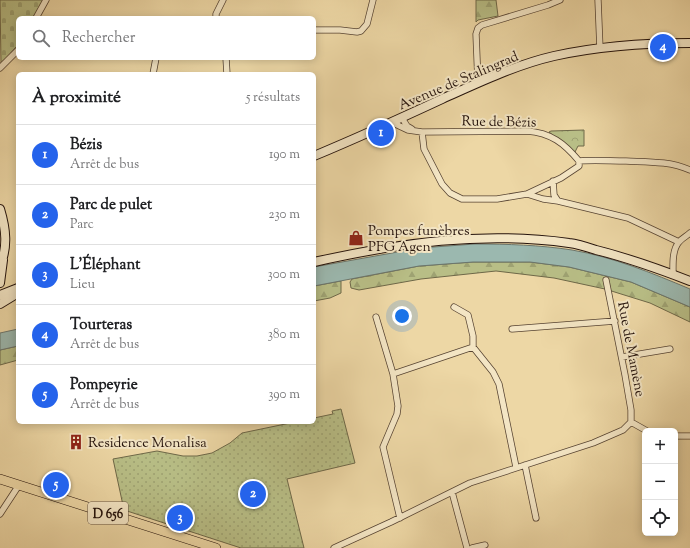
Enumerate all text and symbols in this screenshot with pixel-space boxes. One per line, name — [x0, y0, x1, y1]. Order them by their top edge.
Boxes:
search box — [16, 16, 316, 60]
icon: search — [30, 27, 52, 49]
text: Rechercher — [62, 28, 135, 49]
pin: 4 — [650, 32, 676, 62]
street label: Avenue de Stalingrad — [396, 47, 522, 116]
text: À proximité — [32, 86, 121, 110]
text: 5 résultats — [246, 89, 300, 107]
street label: Rue de Bézis — [461, 112, 536, 134]
pin: 1 — [368, 118, 394, 148]
text: Bézis — [70, 135, 102, 156]
text: 1 — [43, 146, 47, 164]
text: 190 m — [269, 146, 300, 164]
text: Arrêt de bus — [70, 156, 139, 174]
text: Parc de pulet — [70, 195, 152, 216]
text: 2 — [42, 206, 48, 224]
text: 230 m — [268, 206, 300, 224]
text: Parc — [70, 216, 94, 234]
place label: Pompes funèbres PFG Agen — [368, 222, 470, 258]
shop icon: Pompes funèbres PFG Agen — [347, 229, 365, 247]
text: L'Éléphant — [70, 255, 140, 276]
text: 3 — [42, 266, 48, 284]
text: 300 m — [268, 266, 300, 284]
text: Lieu — [70, 276, 95, 294]
street label: Rue de Mamène — [611, 300, 649, 399]
your location — [392, 306, 412, 326]
text: Tourteras — [70, 315, 132, 336]
text: 4 — [42, 326, 48, 344]
text: 380 m — [268, 326, 300, 344]
text: Arrêt de bus — [70, 336, 139, 354]
text: Pompeyrie — [70, 375, 138, 396]
text: 5 — [43, 386, 47, 404]
text: 390 m — [268, 386, 300, 404]
text: Arrêt de bus — [70, 396, 139, 414]
map controls — [642, 428, 678, 536]
button: + — [642, 428, 678, 464]
building icon: Residence Monalisa — [67, 433, 85, 451]
place label: Residence Monalisa — [88, 434, 207, 454]
button: − — [642, 464, 678, 500]
pin: 5 — [43, 470, 69, 500]
pin: 2 — [240, 479, 266, 509]
button: locate — [642, 500, 678, 536]
road number: D 656 — [88, 502, 128, 524]
pin: 3 — [167, 503, 193, 533]

